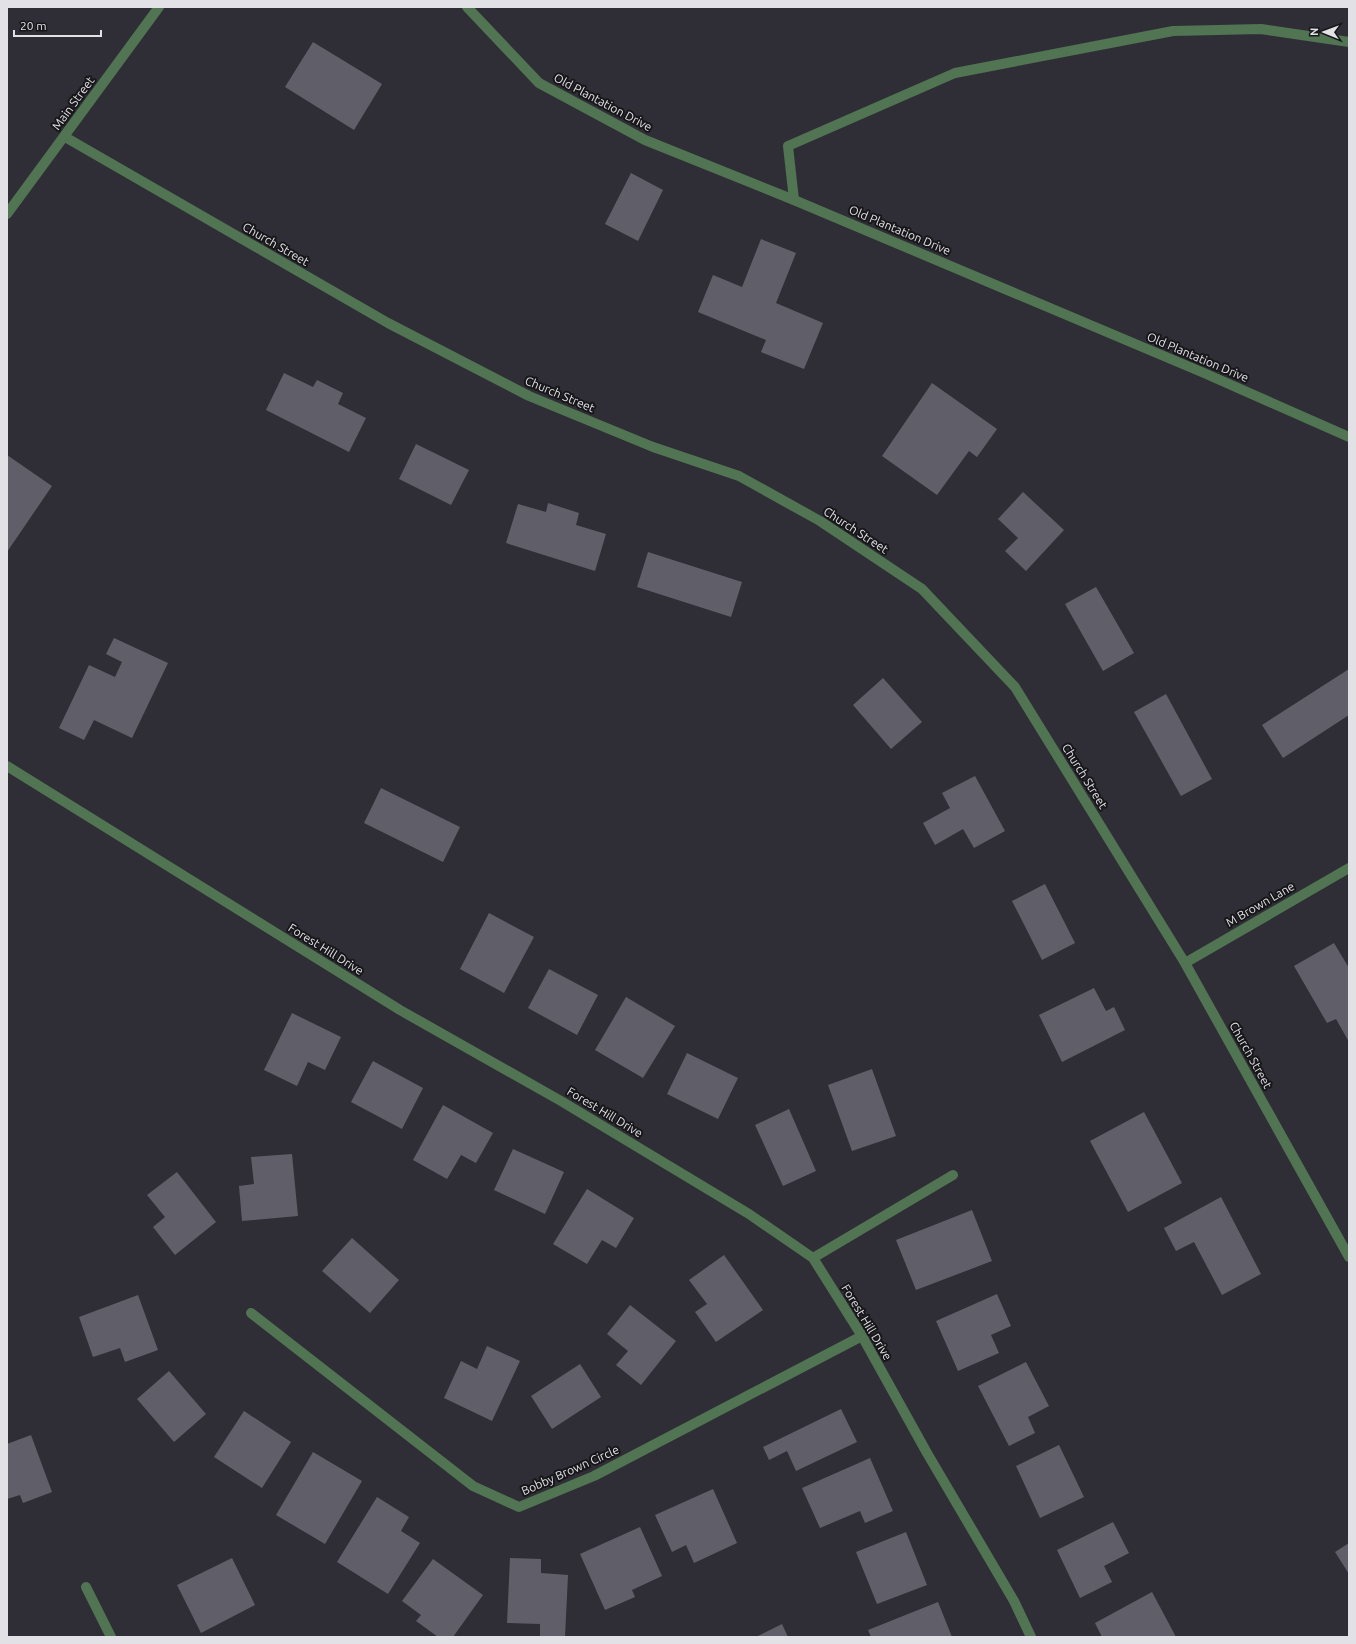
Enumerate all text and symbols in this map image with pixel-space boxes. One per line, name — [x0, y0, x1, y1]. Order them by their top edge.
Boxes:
scale bar — [14, 12, 101, 38]
north arrow — [1304, 12, 1344, 52]
text: 20 m — [20, 19, 47, 32]
text: N — [1308, 28, 1320, 36]
street label: Old Plantation Drive — [552, 71, 654, 133]
street label: Main Street — [49, 74, 97, 132]
street label: Old Plantation Drive — [847, 203, 953, 257]
street label: Church Street — [241, 220, 312, 268]
street label: Old Plantation Drive — [1145, 330, 1251, 384]
street label: Church Street — [523, 374, 597, 415]
street label: Church Street — [821, 504, 891, 556]
street label: Church Street — [1060, 741, 1110, 811]
street label: M Brown Lane — [1223, 879, 1297, 929]
street label: Forest Hill Drive — [286, 921, 366, 977]
street label: Church Street — [1227, 1019, 1275, 1091]
street label: Forest Hill Drive — [565, 1084, 645, 1140]
street label: Forest Hill Drive — [839, 1282, 895, 1362]
street label: Bobby Brown Circle — [519, 1443, 621, 1497]

